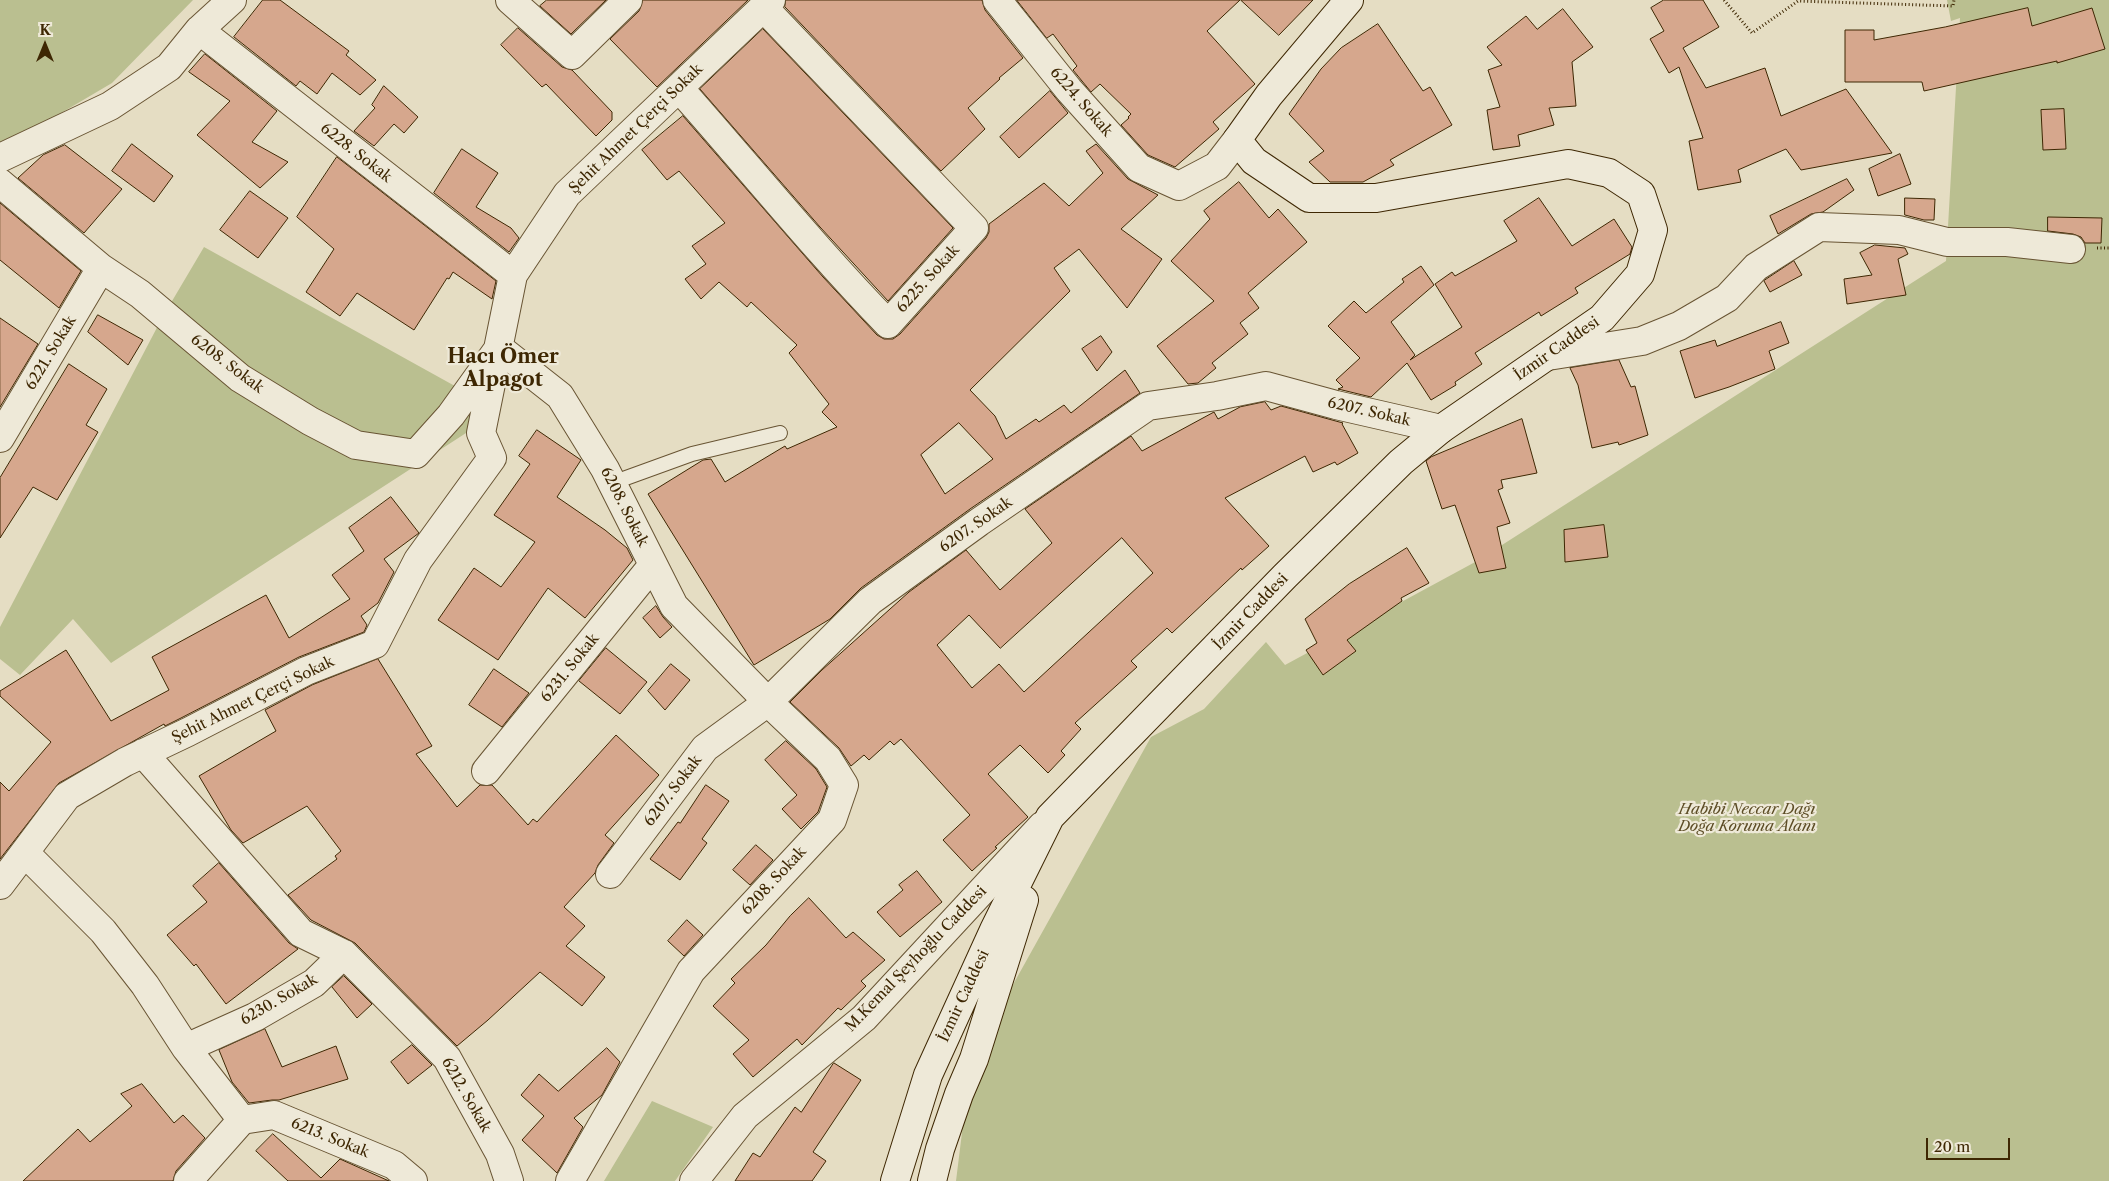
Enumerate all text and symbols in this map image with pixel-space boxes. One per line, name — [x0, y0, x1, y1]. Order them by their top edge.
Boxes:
north arrow — [20, 20, 70, 70]
text: K — [39, 21, 51, 39]
street label: Şehit Ahmet Çerçi Sokak — [566, 60, 706, 198]
street label: 6224. Sokak — [1046, 64, 1116, 140]
street label: 6228. Sokak — [317, 119, 395, 187]
street label: 6225. Sokak — [893, 241, 963, 317]
street label: 6221. Sokak — [22, 313, 80, 393]
street label: İzmir Caddesi — [1511, 313, 1603, 385]
street label: 6208. Sokak — [187, 331, 267, 397]
district label: Hacı Ömer Alpagot — [447, 345, 559, 392]
street label: 6207. Sokak — [1326, 394, 1412, 430]
street label: 6208. Sokak — [596, 464, 652, 550]
street label: 6207. Sokak — [936, 493, 1016, 557]
street label: İzmir Caddesi — [1210, 570, 1292, 654]
street label: 6231. Sokak — [537, 630, 603, 706]
street label: Şehit Ahmet Çerçi Sokak — [169, 653, 337, 747]
street label: 6207. Sokak — [640, 752, 706, 830]
park label: Habibi Neccar Dağı Doğa Koruma Alanı — [1678, 801, 1816, 836]
street label: 6208. Sokak — [738, 843, 810, 919]
street label: M.Kemal Şeyhoğlu Caddesi — [842, 882, 990, 1036]
street label: İzmir Caddesi — [935, 947, 993, 1045]
street label: 6230. Sokak — [237, 971, 321, 1029]
street label: 6212. Sokak — [437, 1054, 495, 1136]
street label: 6213. Sokak — [288, 1114, 372, 1162]
scale bar — [1929, 1128, 2013, 1160]
text: 20 m — [1934, 1137, 1970, 1156]

